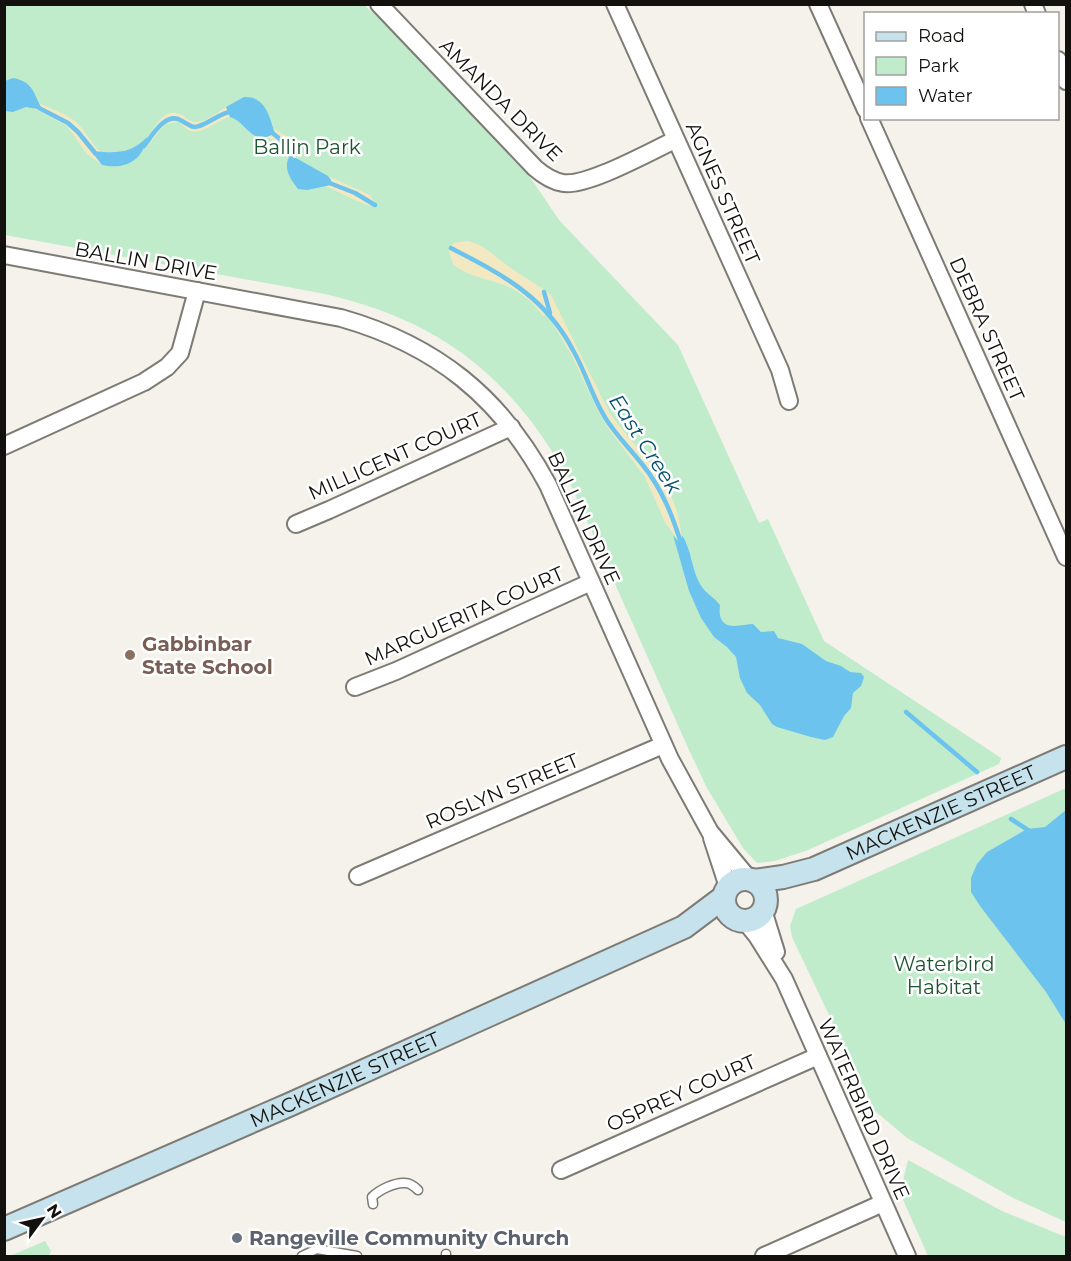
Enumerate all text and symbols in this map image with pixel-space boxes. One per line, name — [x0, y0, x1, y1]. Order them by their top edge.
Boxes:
legend — [864, 12, 1059, 120]
text: Road — [918, 25, 965, 47]
street label: AMANDA DRIVE — [435, 34, 567, 166]
text: Park — [918, 55, 959, 77]
text: Water — [918, 85, 973, 107]
street label: AGNES STREET — [681, 118, 765, 268]
park label: Ballin Park — [253, 135, 361, 159]
street label: BALLIN DRIVE — [73, 237, 219, 285]
street label: DEBRA STREET — [944, 253, 1030, 405]
water label: East Creek — [604, 389, 688, 499]
street label: MILLICENT COURT — [305, 407, 486, 505]
street label: BALLIN DRIVE — [543, 448, 625, 588]
street label: MARGUERITA COURT — [361, 561, 568, 671]
place label: Gabbinbar State School — [142, 632, 273, 679]
marker: Gabbinbar State School — [123, 648, 137, 662]
street label: ROSLYN STREET — [422, 748, 583, 834]
street label: MACKENZIE STREET — [842, 760, 1040, 865]
park label: Waterbird Habitat — [894, 952, 994, 999]
street label: WATERBIRD DRIVE — [813, 1015, 915, 1203]
street label: MACKENZIE STREET — [246, 1026, 444, 1132]
street label: OSPREY COURT — [603, 1049, 760, 1137]
north arrow — [12, 1189, 72, 1249]
text: N — [43, 1201, 66, 1222]
place label: Rangeville Community Church — [249, 1226, 569, 1250]
marker: Rangeville Community Church — [230, 1231, 244, 1245]

